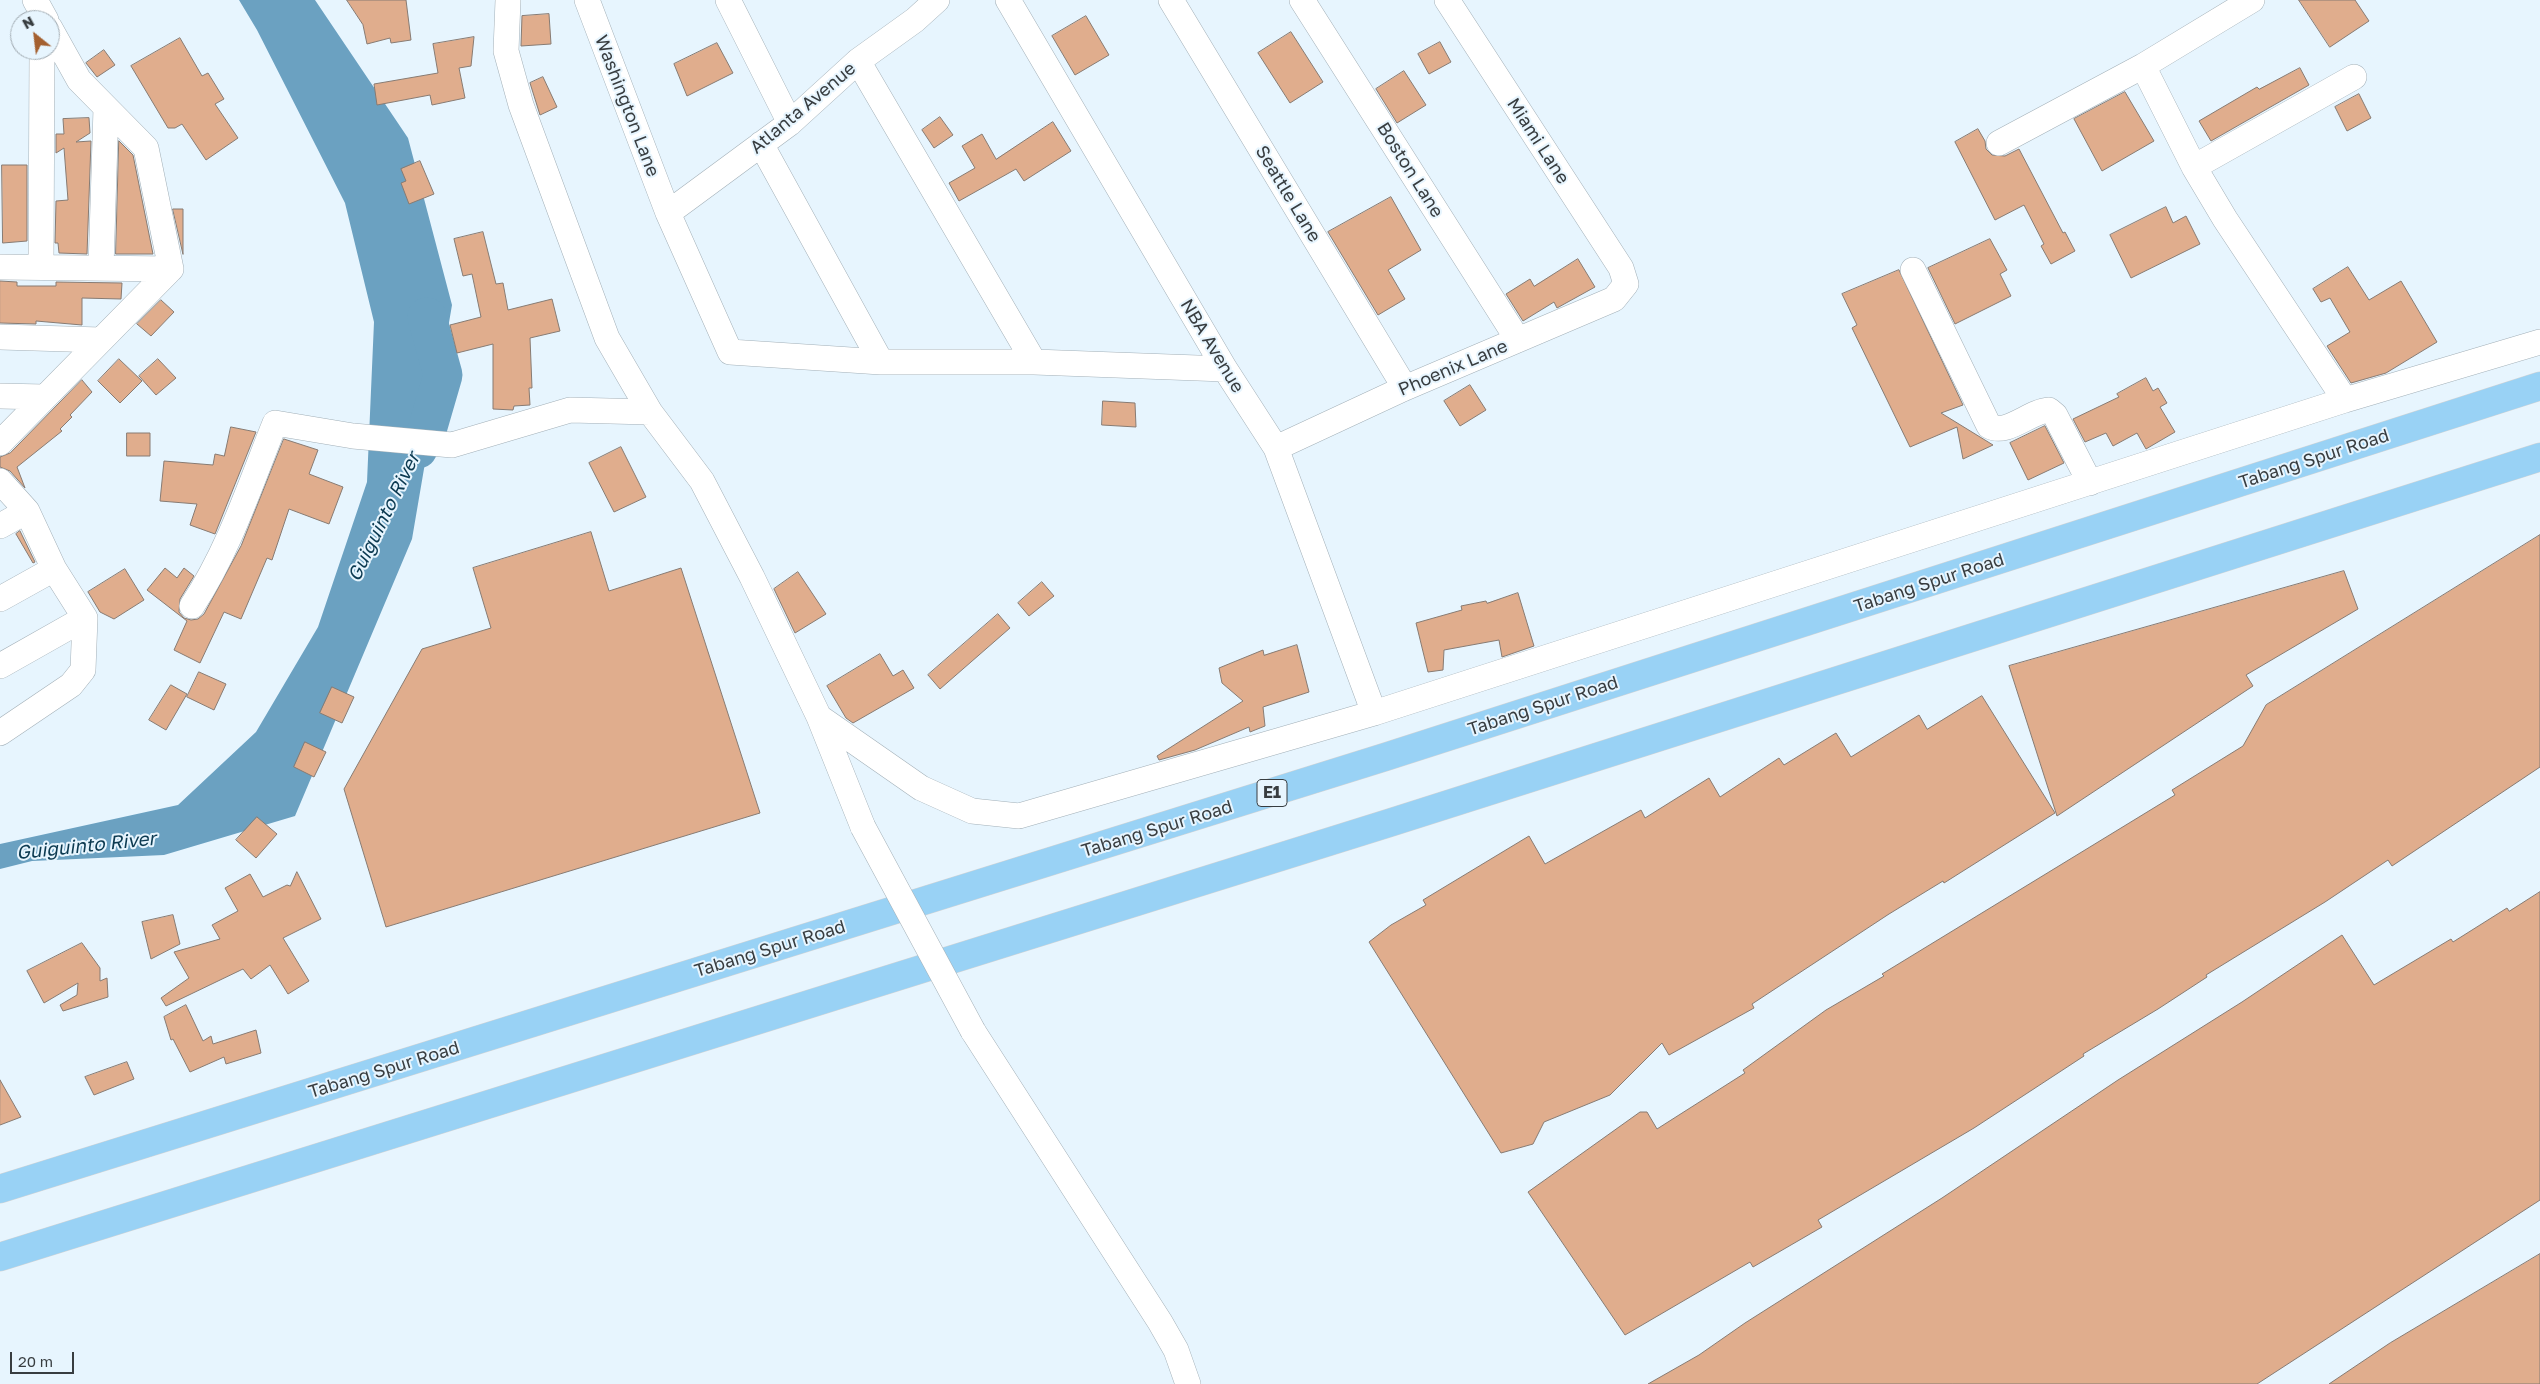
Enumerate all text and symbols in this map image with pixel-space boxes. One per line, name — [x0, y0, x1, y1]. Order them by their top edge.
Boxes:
north arrow — [10, 10, 60, 60]
text: N — [19, 12, 37, 32]
street label: Washington Lane — [590, 32, 664, 180]
street label: Atlanta Avenue — [746, 58, 860, 158]
street label: Miami Lane — [1502, 94, 1574, 188]
street label: Boston Lane — [1372, 118, 1448, 222]
street label: Seattle Lane — [1251, 142, 1325, 246]
street label: NBA Avenue — [1176, 295, 1248, 397]
street label: Phoenix Lane — [1395, 335, 1511, 401]
street label: Tabang Spur Road — [2236, 425, 2392, 493]
water label: Guiguinto River — [343, 449, 425, 585]
street label: Tabang Spur Road — [1851, 549, 2007, 617]
street label: Tabang Spur Road — [1465, 672, 1621, 740]
road number: E1 — [1257, 780, 1287, 806]
street label: Tabang Spur Road — [1079, 796, 1235, 862]
water label: Guiguinto River — [15, 827, 157, 865]
street label: Tabang Spur Road — [692, 916, 848, 982]
street label: Tabang Spur Road — [306, 1037, 462, 1103]
scale bar — [12, 1342, 76, 1374]
text: 20 m — [18, 1352, 53, 1370]

